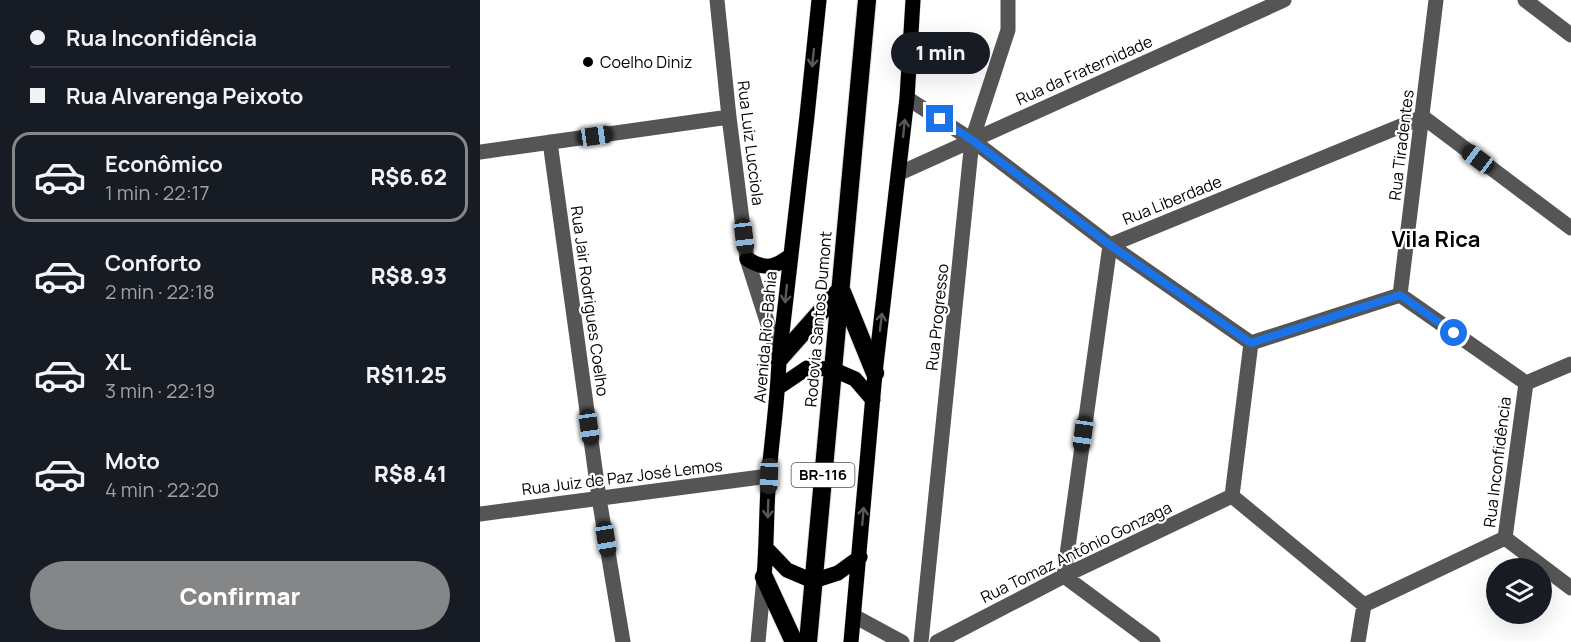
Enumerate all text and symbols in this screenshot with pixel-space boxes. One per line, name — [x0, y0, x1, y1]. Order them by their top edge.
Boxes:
text: Rua Inconfidência — [66, 23, 257, 53]
street label: Rua da Fraternidade — [1012, 30, 1156, 110]
callout: 1 min — [890, 32, 990, 74]
text: 1 min — [915, 39, 966, 66]
one-way arrow — [807, 48, 818, 68]
place label: Coelho Diniz — [600, 51, 692, 73]
marker: Coelho Diniz — [581, 55, 595, 69]
street label: Rua Luiz Lucciola — [732, 79, 770, 207]
text: Rua Alvarenga Peixoto — [66, 81, 303, 111]
street label: Rua Tiradentes — [1383, 88, 1419, 202]
route end — [926, 105, 953, 132]
one-way arrow — [899, 119, 910, 139]
car — [576, 125, 614, 147]
car — [1458, 141, 1498, 177]
text: Econômico — [105, 149, 223, 179]
icon: car — [33, 150, 87, 204]
text: R$6.62 — [370, 162, 447, 192]
street label: Rua Liberdade — [1119, 170, 1225, 230]
text: 1 min · 22:17 — [105, 179, 209, 206]
street label: Rua Jair Rodrigues Coelho — [566, 204, 614, 398]
car — [733, 217, 755, 255]
district label: Vila Rica — [1392, 224, 1480, 254]
street label: Rodovia Santos Dumont — [799, 230, 837, 408]
text: Conforto — [105, 248, 201, 278]
icon: car — [33, 249, 87, 303]
text: R$8.93 — [371, 261, 447, 291]
street label: Rua Progresso — [920, 263, 954, 371]
street label: Avenida Rio-Bahia — [748, 270, 782, 404]
text: 2 min · 22:18 — [105, 278, 215, 305]
one-way arrow — [780, 283, 791, 303]
one-way arrow — [876, 312, 887, 332]
route start — [1440, 319, 1467, 346]
text: XL — [105, 347, 131, 377]
icon: car — [33, 348, 87, 402]
text: R$11.25 — [366, 360, 447, 390]
text: 3 min · 22:19 — [105, 377, 215, 404]
street label: Rua Inconfidência — [1478, 395, 1516, 529]
car — [578, 408, 600, 446]
car — [1072, 415, 1094, 453]
text: Moto — [105, 446, 160, 476]
icon: car — [33, 447, 87, 501]
street label: Rua Juiz de Paz José Lemos — [520, 454, 724, 500]
car — [759, 458, 779, 494]
text: R$8.41 — [374, 459, 447, 489]
road number: BR-116 — [792, 463, 854, 487]
text: 4 min · 22:20 — [105, 476, 219, 503]
street label: Rua Tomaz Antônio Gonzaga — [977, 496, 1175, 608]
one-way arrow — [762, 498, 773, 518]
one-way arrow — [858, 506, 869, 526]
car — [594, 520, 618, 558]
map controls — [1486, 558, 1552, 624]
button: layers — [1486, 558, 1552, 624]
button: Confirmar — [30, 561, 450, 630]

